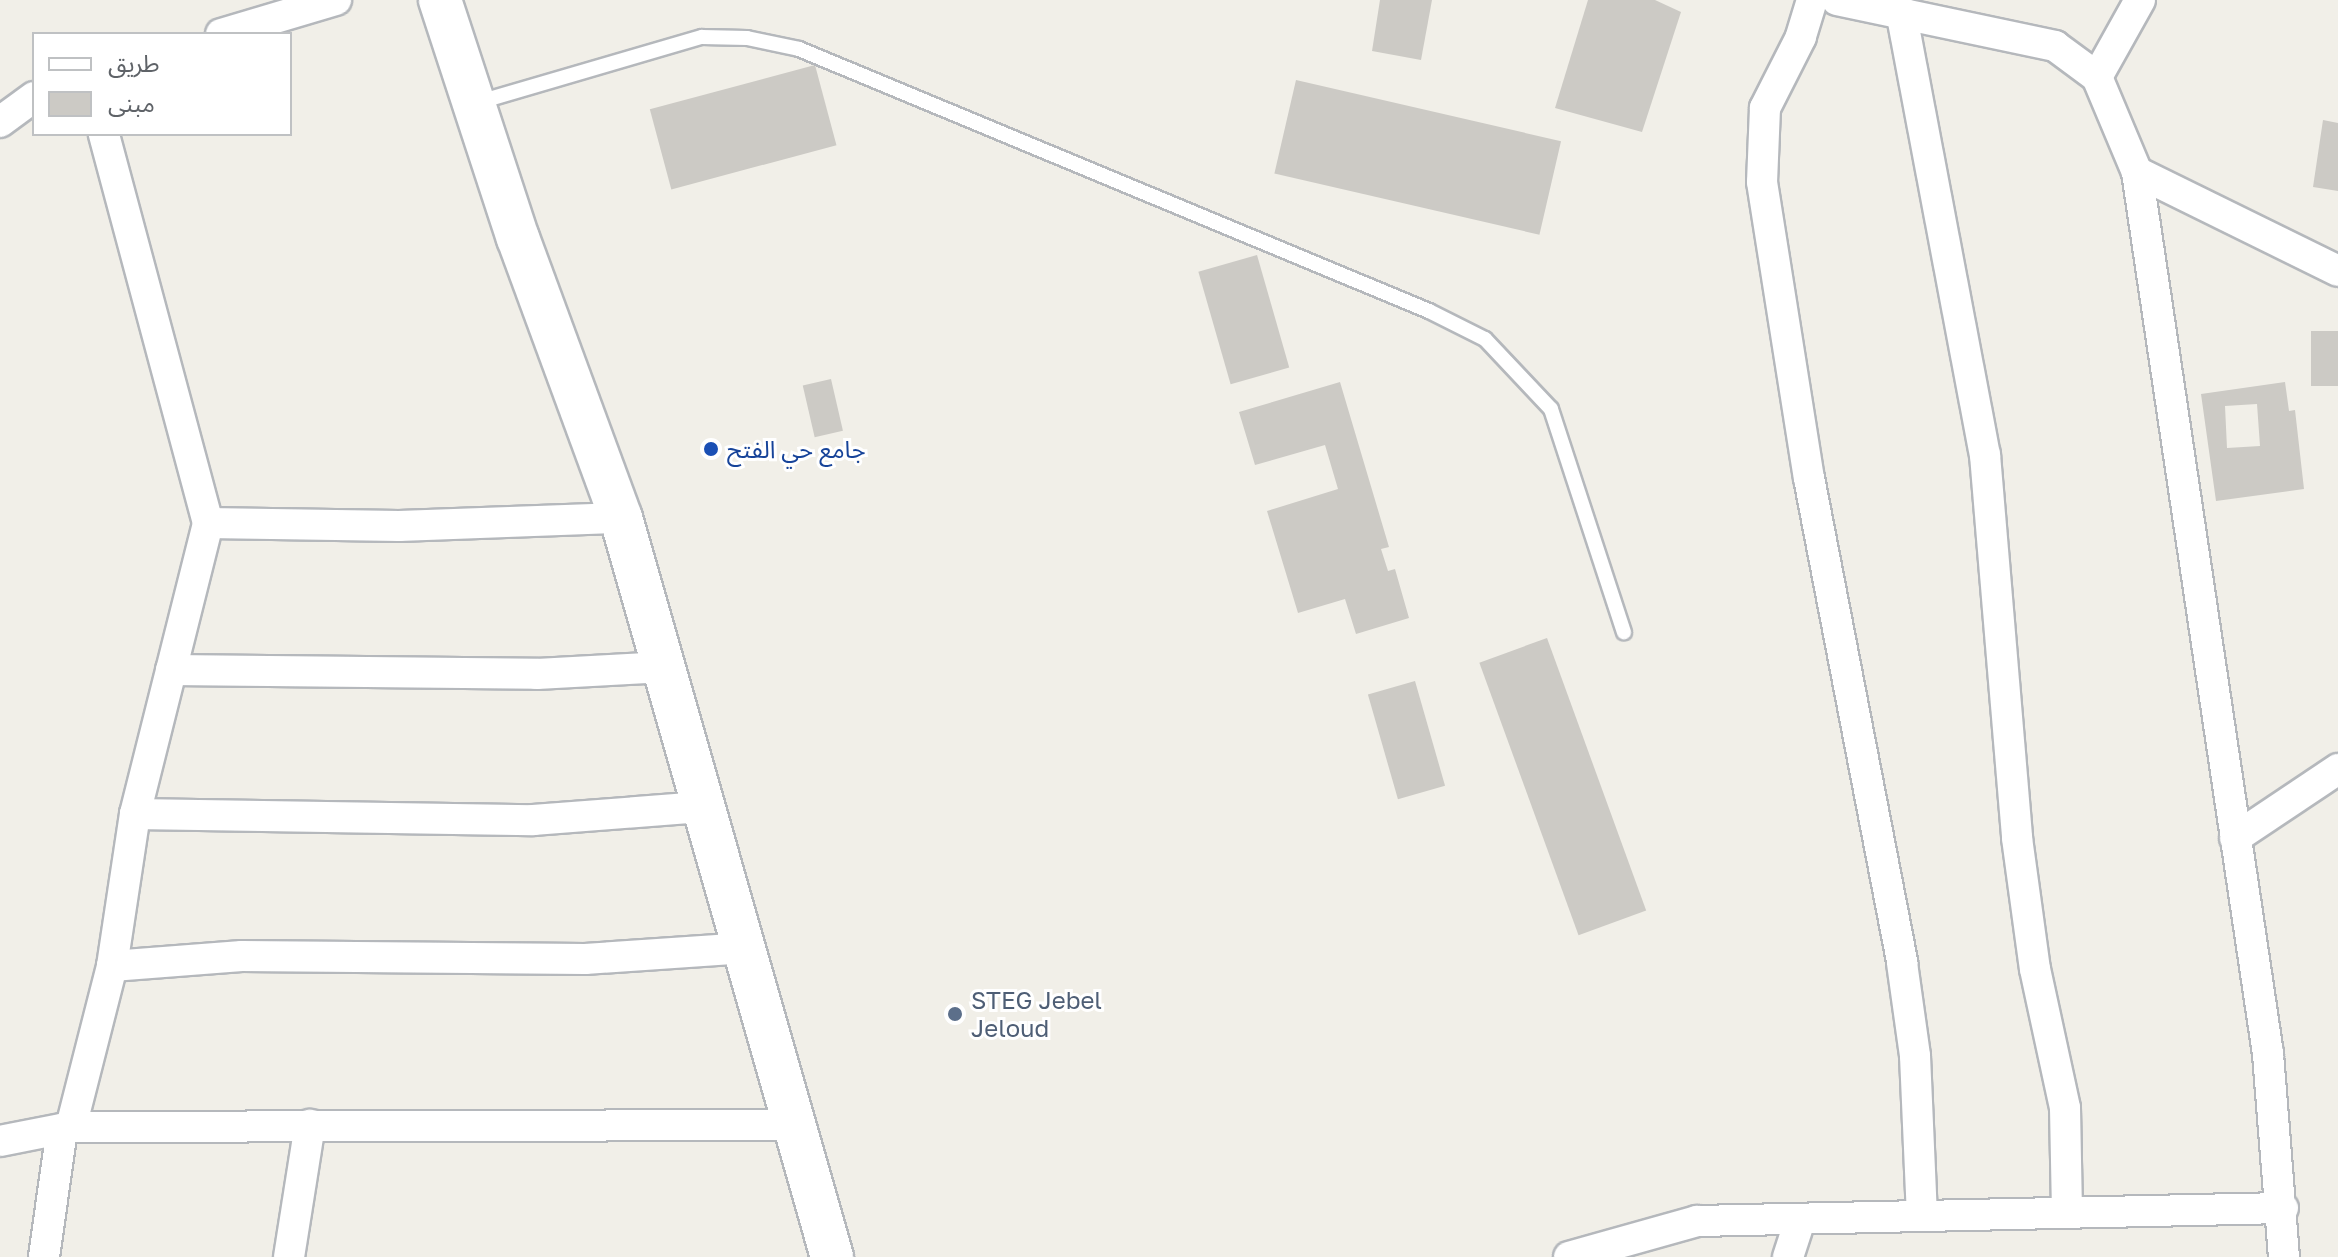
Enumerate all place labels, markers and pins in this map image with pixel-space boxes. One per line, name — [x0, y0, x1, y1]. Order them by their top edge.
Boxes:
place label: جامع حي الفتح — [727, 435, 866, 463]
marker: جامع حي الفتح — [702, 440, 720, 458]
place label: STEG Jebel Jeloud — [971, 986, 1102, 1042]
marker: STEG Jebel Jeloud — [946, 1005, 964, 1023]

